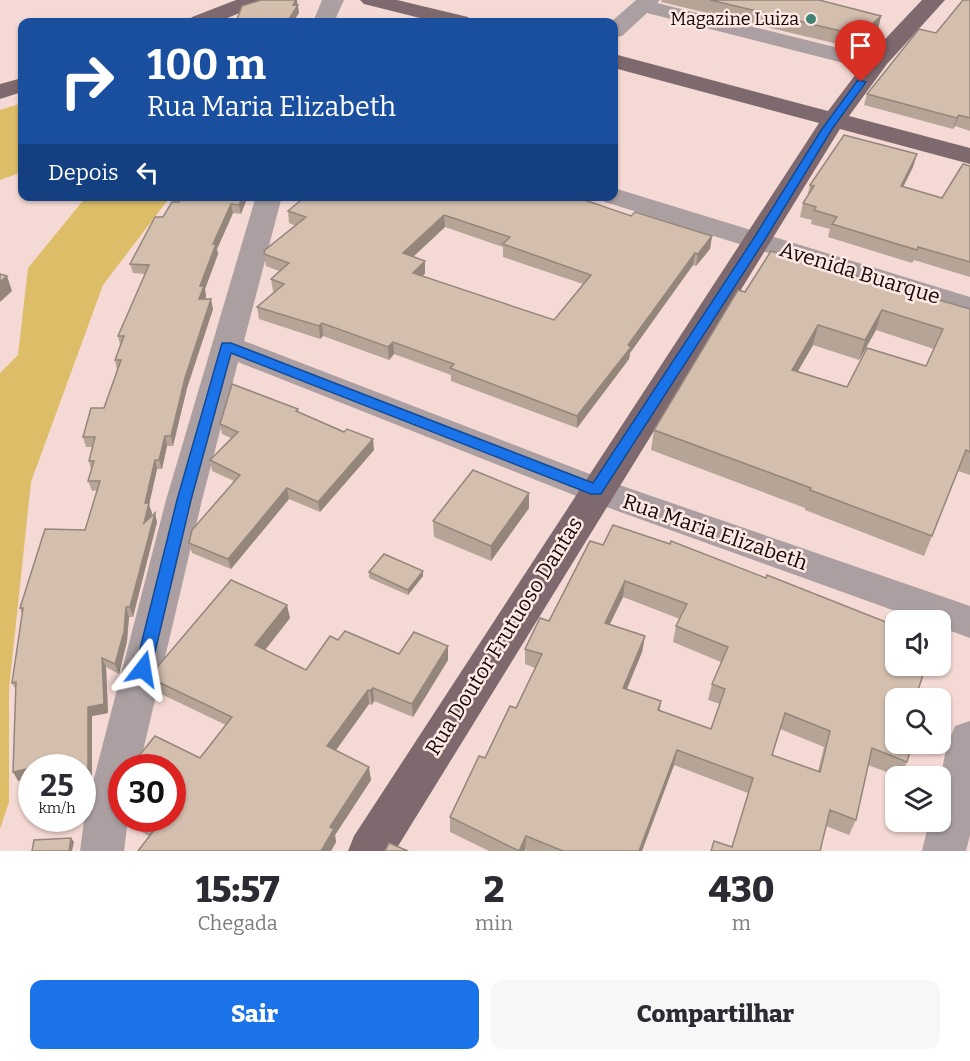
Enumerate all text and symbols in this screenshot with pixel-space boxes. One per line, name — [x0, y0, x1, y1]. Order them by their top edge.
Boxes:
place label: Magazine Luiza — [670, 8, 799, 30]
marker: Magazine Luiza — [804, 12, 818, 26]
pin — [835, 20, 886, 82]
icon: arrive — [844, 29, 877, 62]
text: 100 m — [147, 40, 266, 90]
icon: right — [48, 42, 126, 120]
text: Rua Maria Elizabeth — [147, 91, 396, 123]
icon: left — [131, 156, 164, 189]
text: Depois — [48, 159, 119, 186]
street label: Avenida Buarque — [777, 236, 943, 310]
street label: Rua Maria Elizabeth — [619, 488, 811, 576]
street label: Rua Doutor Frutuoso Dantas — [420, 512, 588, 760]
map controls — [885, 610, 951, 832]
button: sound — [885, 610, 951, 676]
position arrow — [111, 637, 175, 701]
button: search — [885, 688, 951, 754]
speed limit sign: 30 — [108, 754, 186, 832]
button: layers — [885, 766, 951, 832]
text: 25 — [40, 768, 74, 804]
text: km/h — [38, 799, 76, 817]
text: 15:57 — [196, 868, 279, 912]
text: 2 — [484, 868, 504, 912]
text: 430 — [708, 868, 774, 912]
text: Chegada — [197, 911, 278, 935]
text: min — [475, 911, 513, 935]
text: m — [732, 911, 751, 935]
button: Sair — [30, 980, 479, 1049]
button: Compartilhar — [491, 980, 940, 1049]

